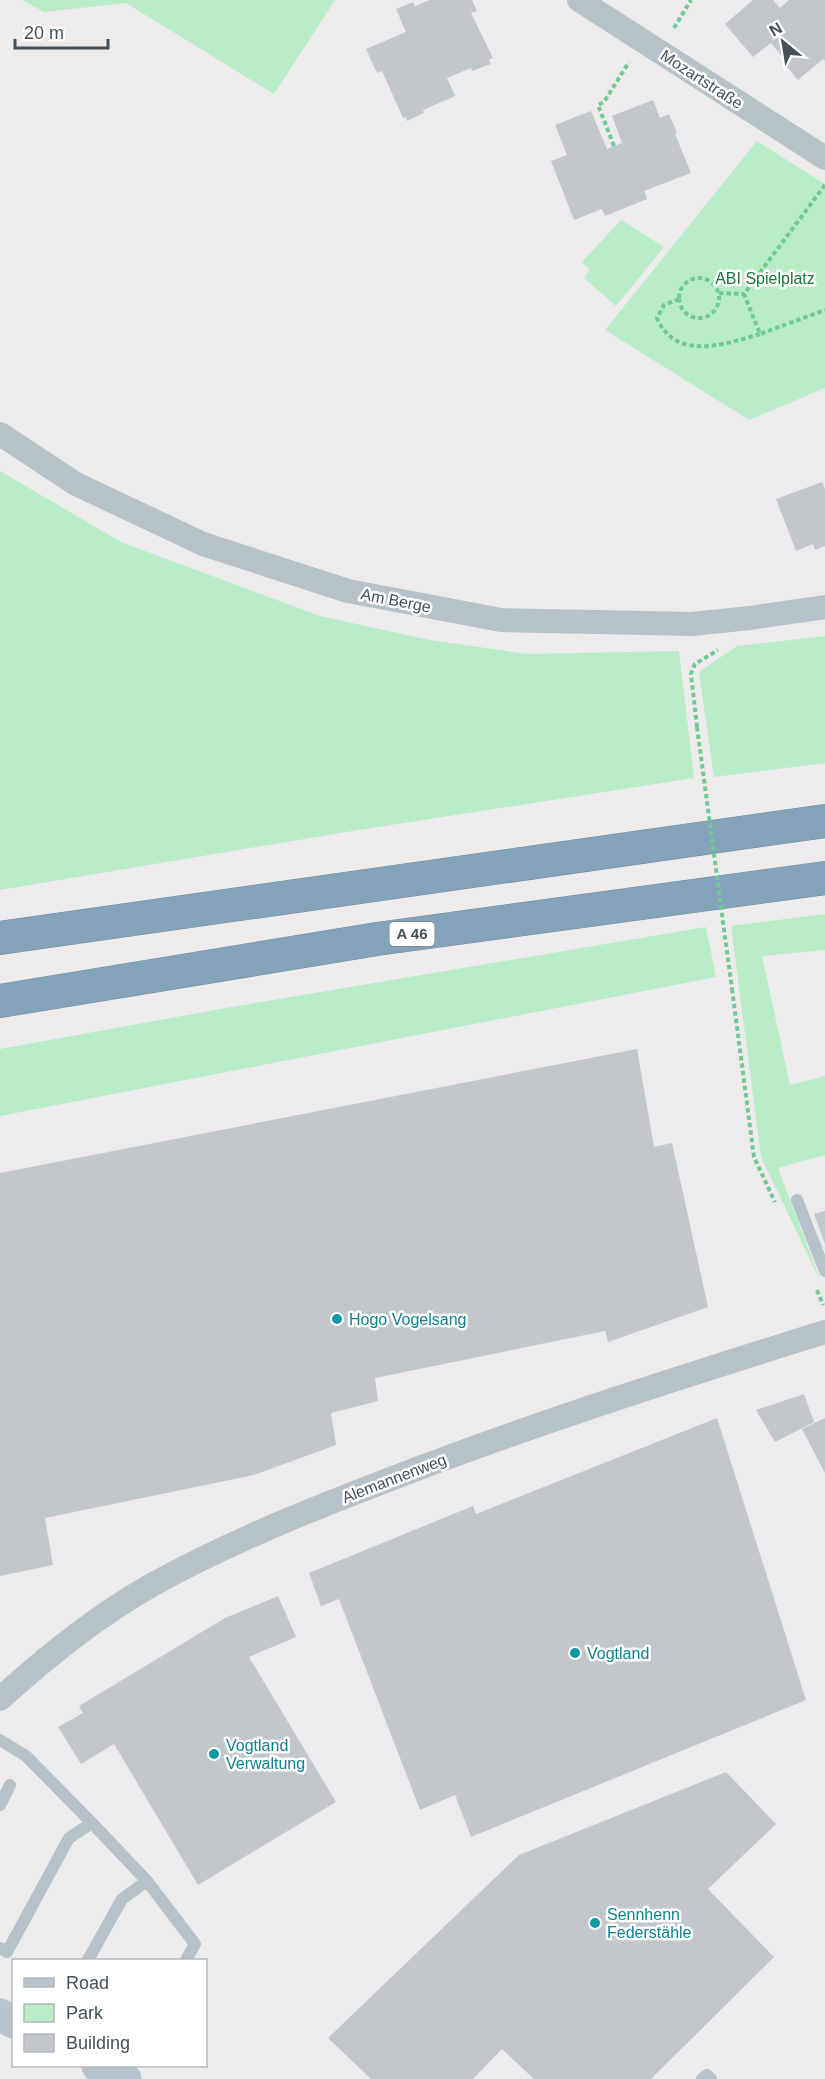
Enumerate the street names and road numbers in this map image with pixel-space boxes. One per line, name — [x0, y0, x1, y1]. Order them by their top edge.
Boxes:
street label: Mozartstraße — [658, 47, 746, 112]
street label: Am Berge — [359, 585, 433, 616]
road number: A 46 — [390, 922, 434, 946]
street label: Alemannenweg — [340, 1451, 449, 1506]

